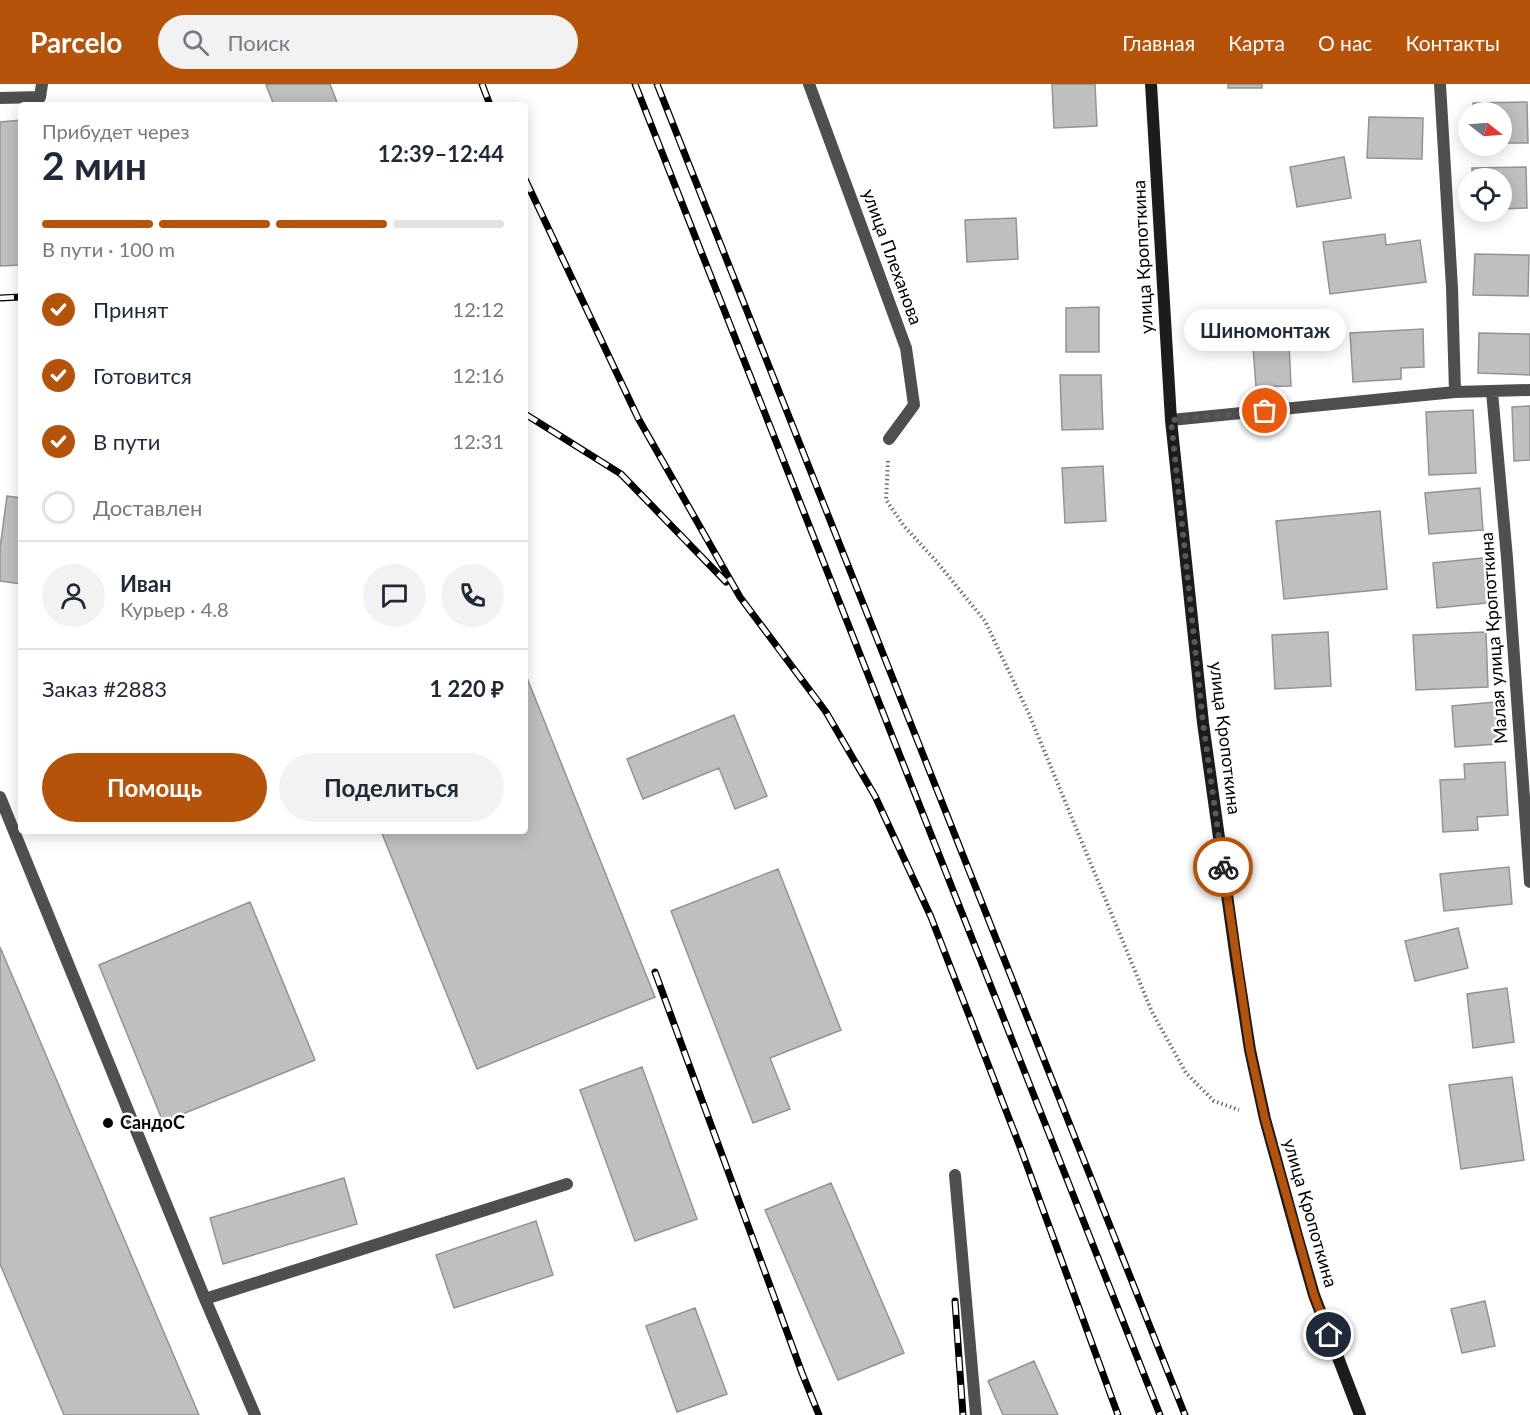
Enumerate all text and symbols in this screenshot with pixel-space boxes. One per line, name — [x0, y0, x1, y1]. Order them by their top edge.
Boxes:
search box — [158, 15, 578, 69]
text: Parcelo — [30, 25, 122, 59]
icon: search — [179, 26, 212, 59]
text: Поиск — [227, 29, 290, 56]
text: Главная — [1122, 30, 1195, 55]
text: Карта — [1228, 30, 1285, 55]
text: О нас — [1318, 30, 1372, 55]
text: Контакты — [1405, 30, 1500, 55]
north arrow — [1458, 102, 1512, 156]
map controls — [1458, 102, 1512, 222]
text: Прибудет через — [42, 119, 189, 143]
text: 12:39–12:44 — [378, 140, 504, 167]
text: 2 мин — [42, 142, 147, 188]
button: locate — [1458, 168, 1512, 222]
street label: улица Кропоткина — [1127, 180, 1157, 334]
street label: улица Плеханова — [858, 186, 928, 328]
text: В пути · 100 m — [42, 237, 175, 261]
icon: check — [42, 293, 75, 326]
text: Принят — [93, 296, 168, 323]
text: 12:12 — [453, 297, 504, 321]
callout: Шиномонтаж — [1184, 309, 1346, 351]
text: Шиномонтаж — [1200, 318, 1330, 342]
icon: check — [42, 359, 75, 392]
text: Готовится — [93, 362, 192, 389]
text: 12:16 — [453, 363, 504, 387]
pin — [1239, 385, 1290, 436]
icon: bag — [1248, 394, 1281, 427]
icon: check — [42, 425, 75, 458]
text: В пути — [93, 428, 160, 455]
text: 12:31 — [453, 429, 504, 453]
text: Доставлен — [93, 494, 202, 521]
street label: Малая улица Кропоткина — [1475, 531, 1511, 745]
button: person — [42, 564, 105, 627]
button: chat — [363, 564, 426, 627]
button: phone — [441, 564, 504, 627]
text: Иван — [120, 570, 172, 597]
text: Курьер · 4.8 — [120, 597, 229, 621]
street label: улица Кропоткина — [1206, 660, 1246, 816]
text: Заказ #2883 — [42, 675, 167, 702]
text: 1 220 ₽ — [429, 675, 504, 702]
button: Помощь — [42, 753, 267, 822]
button: Поделиться — [279, 753, 504, 822]
courier — [1193, 837, 1253, 897]
icon: bike — [1207, 851, 1240, 884]
place label: СандоС — [120, 1111, 185, 1133]
marker: СандоС — [101, 1116, 115, 1130]
street label: улица Кропоткина — [1279, 1136, 1343, 1290]
pin — [1303, 1309, 1354, 1360]
icon: home — [1312, 1318, 1345, 1351]

